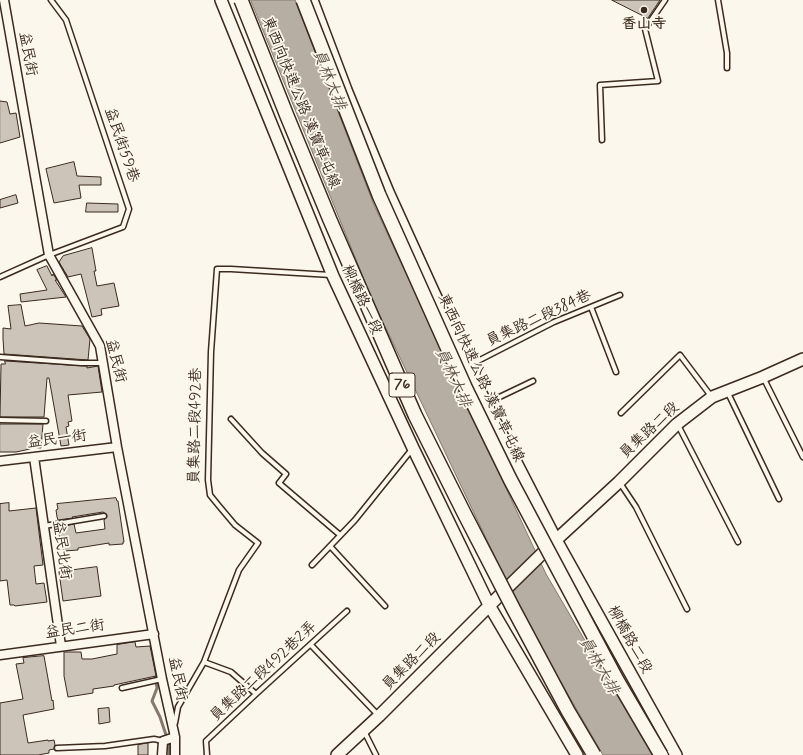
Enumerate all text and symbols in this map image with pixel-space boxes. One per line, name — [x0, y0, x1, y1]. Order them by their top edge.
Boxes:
marker: 香山寺 — [639, 5, 649, 15]
street label: 東西向快速公路 漢寶草屯線 — [257, 14, 343, 192]
place label: 香山寺 — [622, 16, 666, 34]
street label: 益民街 — [14, 30, 40, 78]
water label: 員林大排 — [307, 47, 349, 113]
street label: 益民街59巷 — [100, 105, 142, 185]
street label: 柳橋路一段 — [337, 262, 385, 338]
street label: 員集路二段384巷 — [484, 287, 594, 351]
street label: 東西向快速公路 漢寶草屯線 — [433, 291, 527, 465]
street label: 益民街 — [101, 337, 129, 385]
water label: 員林大排 — [430, 345, 474, 411]
street label: 員集路二段492巷 — [186, 368, 206, 484]
road number: 76 — [389, 373, 415, 397]
street label: 員集路二段 — [616, 399, 684, 463]
street label: 益民一街 — [26, 427, 88, 453]
street label: 益民北街 — [48, 519, 74, 581]
street label: 柳橋路二段 — [603, 603, 655, 677]
street label: 益民二街 — [44, 617, 106, 643]
street label: 員集路二段492巷2弄 — [207, 618, 321, 726]
street label: 員集路二段 — [379, 629, 445, 695]
water label: 員林大排 — [574, 633, 622, 699]
street label: 益民街 — [164, 655, 190, 703]

